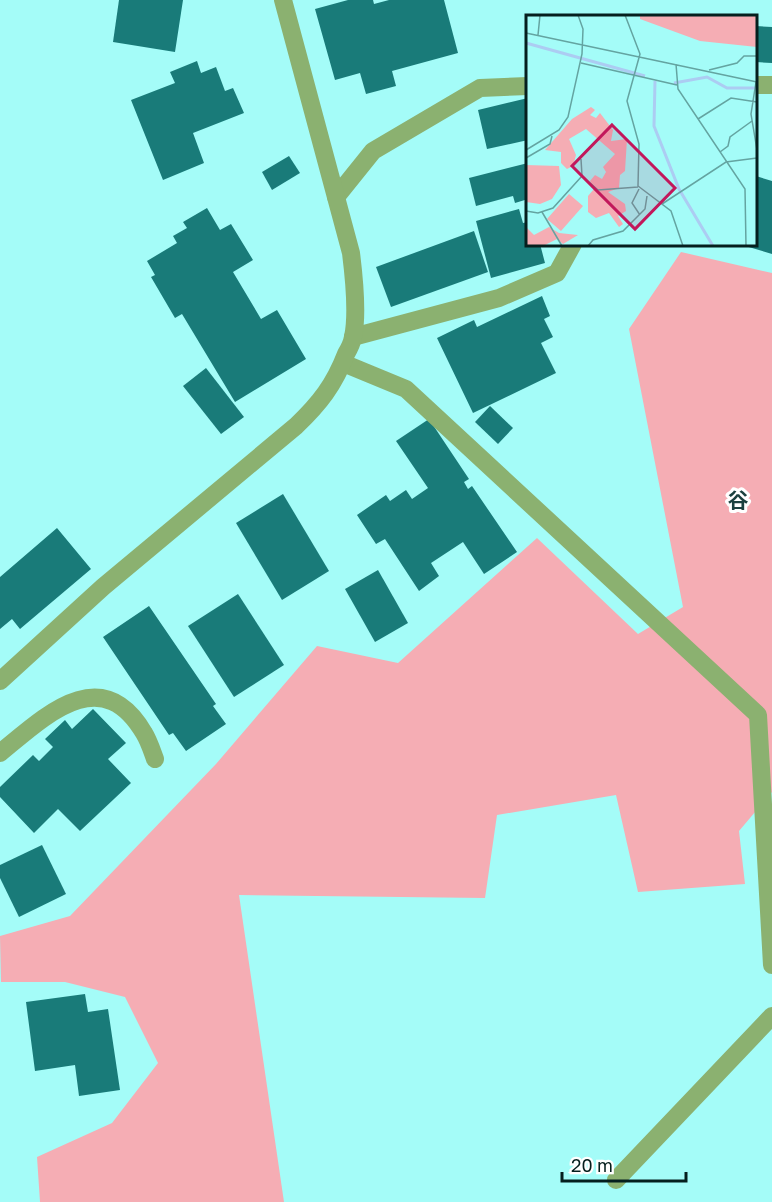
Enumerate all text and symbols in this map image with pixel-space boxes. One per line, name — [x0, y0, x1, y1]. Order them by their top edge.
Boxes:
inset map — [526, 15, 757, 246]
district label: 谷 — [728, 487, 749, 513]
scale bar — [562, 1145, 686, 1183]
text: 20 m — [571, 1154, 613, 1176]

